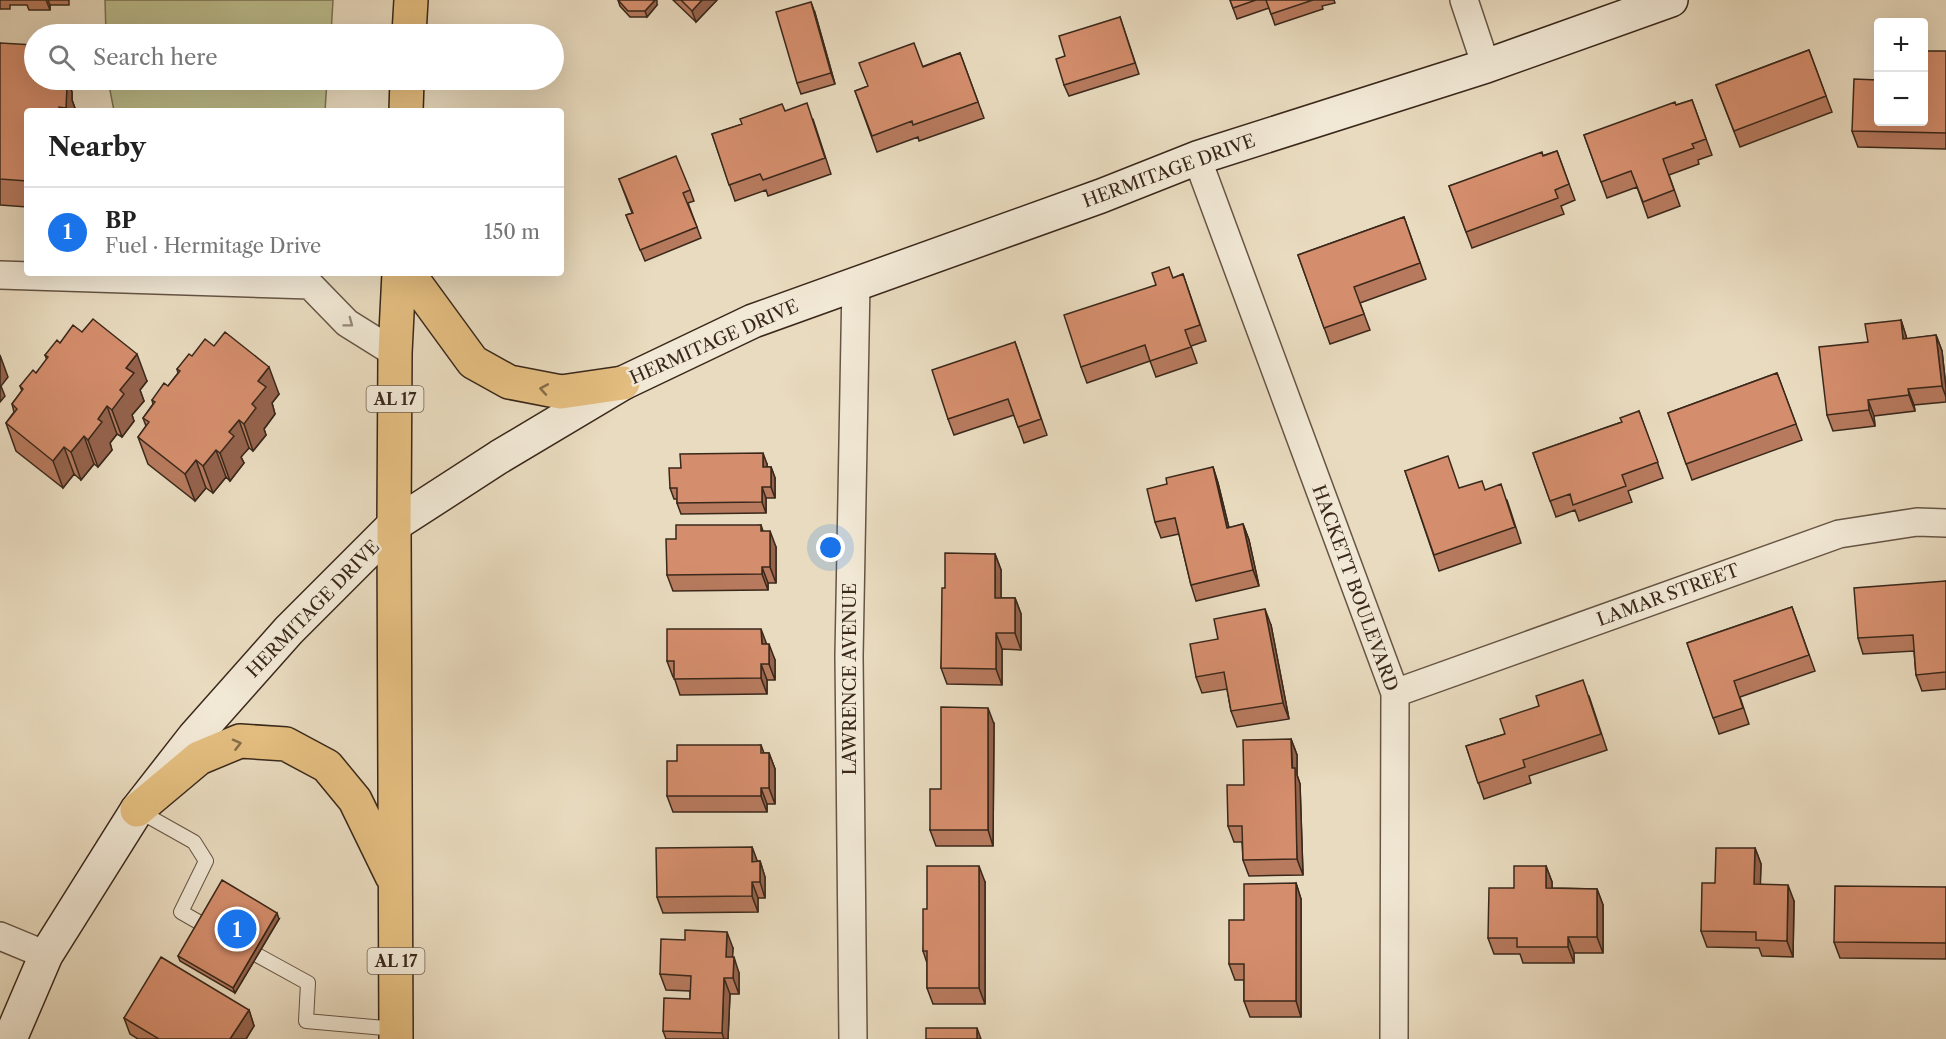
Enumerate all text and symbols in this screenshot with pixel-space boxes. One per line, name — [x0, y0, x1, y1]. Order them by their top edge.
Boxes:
map controls — [1874, 18, 1928, 126]
button: + — [1874, 18, 1928, 72]
search box — [24, 24, 564, 90]
icon: search — [45, 41, 78, 74]
text: Search here — [93, 44, 218, 71]
button: − — [1874, 72, 1928, 126]
street label: HERMITAGE DRIVE — [1080, 129, 1258, 213]
text: Nearby — [48, 131, 146, 163]
text: BP — [105, 207, 136, 234]
text: 1 — [63, 220, 72, 244]
text: 150 m — [484, 220, 540, 244]
text: Fuel · Hermitage Drive — [105, 234, 321, 258]
street label: HERMITAGE DRIVE — [626, 295, 802, 389]
one-way arrow — [342, 316, 353, 327]
one-way arrow — [540, 383, 550, 396]
road number: AL 17 — [366, 386, 424, 412]
street label: HACKETT BOULEVARD — [1307, 482, 1403, 694]
your location — [816, 533, 845, 562]
street label: HERMITAGE DRIVE — [242, 536, 384, 682]
street label: LAMAR STREET — [1594, 559, 1743, 631]
street label: LAWRENCE AVENUE — [839, 583, 861, 775]
one-way arrow — [232, 739, 242, 752]
pin: 1 — [218, 906, 256, 952]
road number: AL 17 — [368, 948, 424, 974]

